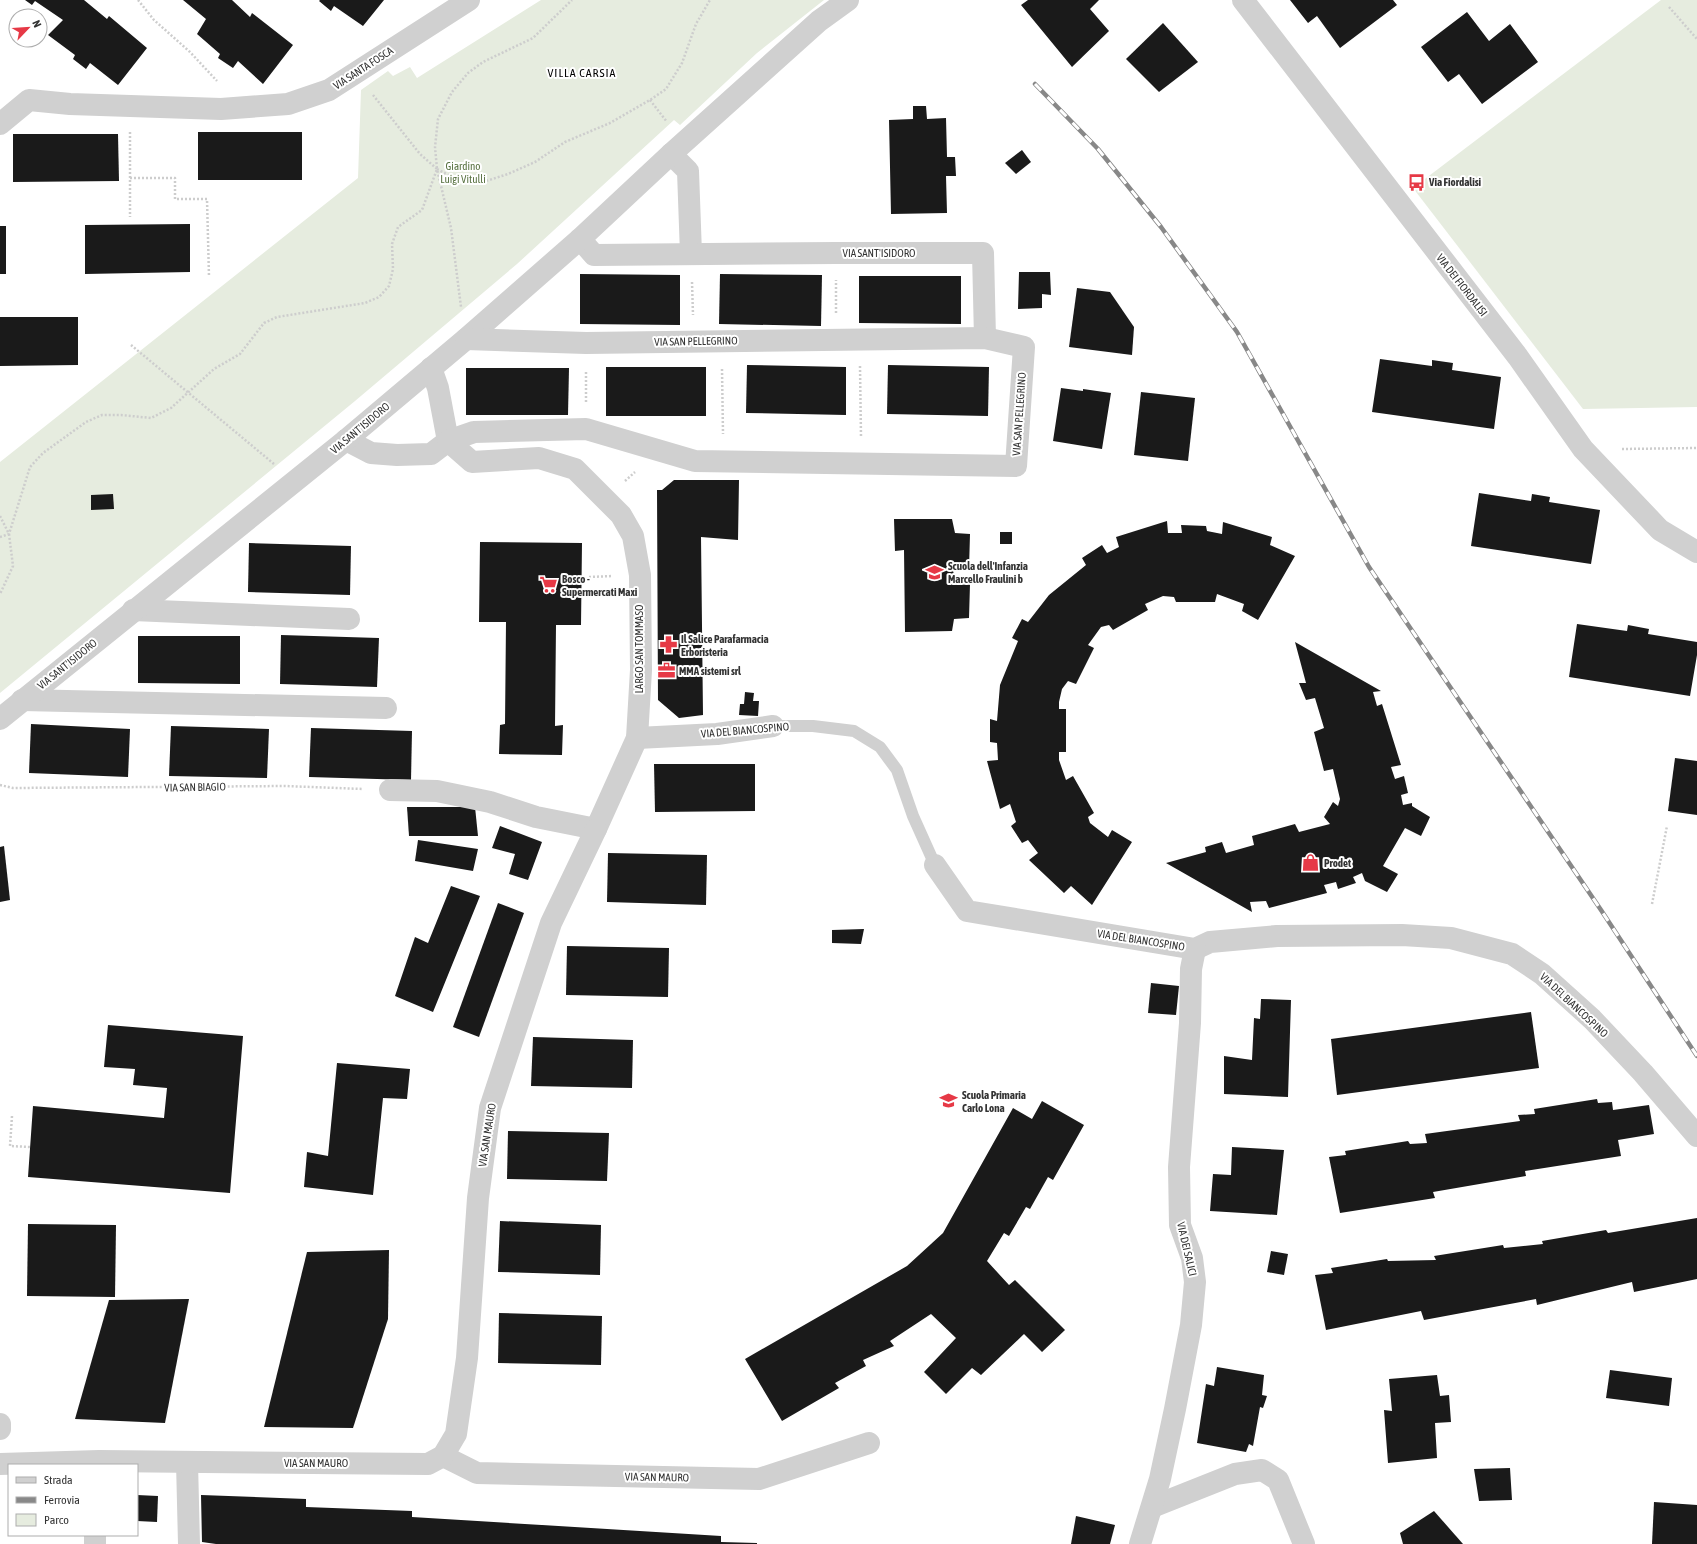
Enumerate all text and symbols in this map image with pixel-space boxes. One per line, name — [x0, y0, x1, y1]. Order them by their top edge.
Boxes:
north arrow — [8, 8, 48, 48]
text: N — [30, 18, 44, 29]
street label: VIA SANTA FOSCA — [331, 44, 396, 92]
district label: VILLA CARSIA — [547, 66, 617, 80]
park label: Giardino Luigi Vitulli — [440, 160, 486, 185]
bus stop icon: Via Fiordalisi — [1406, 172, 1426, 192]
place label: Via Fiordalisi — [1428, 176, 1482, 188]
street label: VIA SANT'ISIDORO — [843, 247, 915, 259]
street label: VIA DEI FIORDALISI — [1434, 252, 1490, 318]
street label: VIA SAN PELLEGRINO — [654, 334, 738, 348]
street label: VIA SAN PELLEGRINO — [1010, 372, 1028, 456]
street label: VIA SANT'ISIDORO — [328, 400, 392, 456]
place label: Scuola dell'Infanzia Marcello Fraulini b — [948, 560, 1028, 585]
school or university icon: Scuola dell'Infanzia Marcello Fraulini b — [925, 562, 945, 582]
place label: Bosco - Supermercati Maxi — [562, 573, 638, 598]
supermarket icon: Bosco - Supermercati Maxi — [539, 575, 559, 595]
street label: LARGO SAN TOMMASO — [633, 604, 645, 694]
place label: Il Salice Parafarmacia Erboristeria — [681, 633, 769, 658]
pharmacy icon: Il Salice Parafarmacia Erboristeria — [658, 635, 678, 655]
street label: VIA SANT'ISIDORO — [35, 636, 99, 692]
office icon: MMA sistemi srl — [656, 661, 676, 681]
place label: MMA sistemi srl — [679, 665, 742, 677]
street label: VIA DEL BIANCOSPINO — [700, 720, 790, 740]
street label: VIA SAN BIAGIO — [164, 780, 226, 794]
shop icon: Prodet — [1301, 853, 1321, 873]
place label: Prodet — [1324, 857, 1352, 869]
street label: VIA DEL BIANCOSPINO — [1096, 927, 1186, 953]
street label: VIA DEL BIANCOSPINO — [1538, 970, 1610, 1040]
place label: Scuola Primaria Carlo Lona — [962, 1089, 1026, 1114]
school or university icon: Scuola Primaria Carlo Lona — [939, 1091, 959, 1111]
street label: VIA SAN MAURO — [476, 1102, 498, 1168]
street label: VIA DEI SALICI — [1175, 1221, 1199, 1277]
street label: VIA SAN MAURO — [284, 1457, 348, 1469]
legend — [8, 1464, 138, 1536]
street label: VIA SAN MAURO — [625, 1470, 689, 1484]
text: Strada — [44, 1473, 73, 1487]
text: Ferrovia — [44, 1493, 80, 1507]
text: Parco — [44, 1513, 69, 1527]

